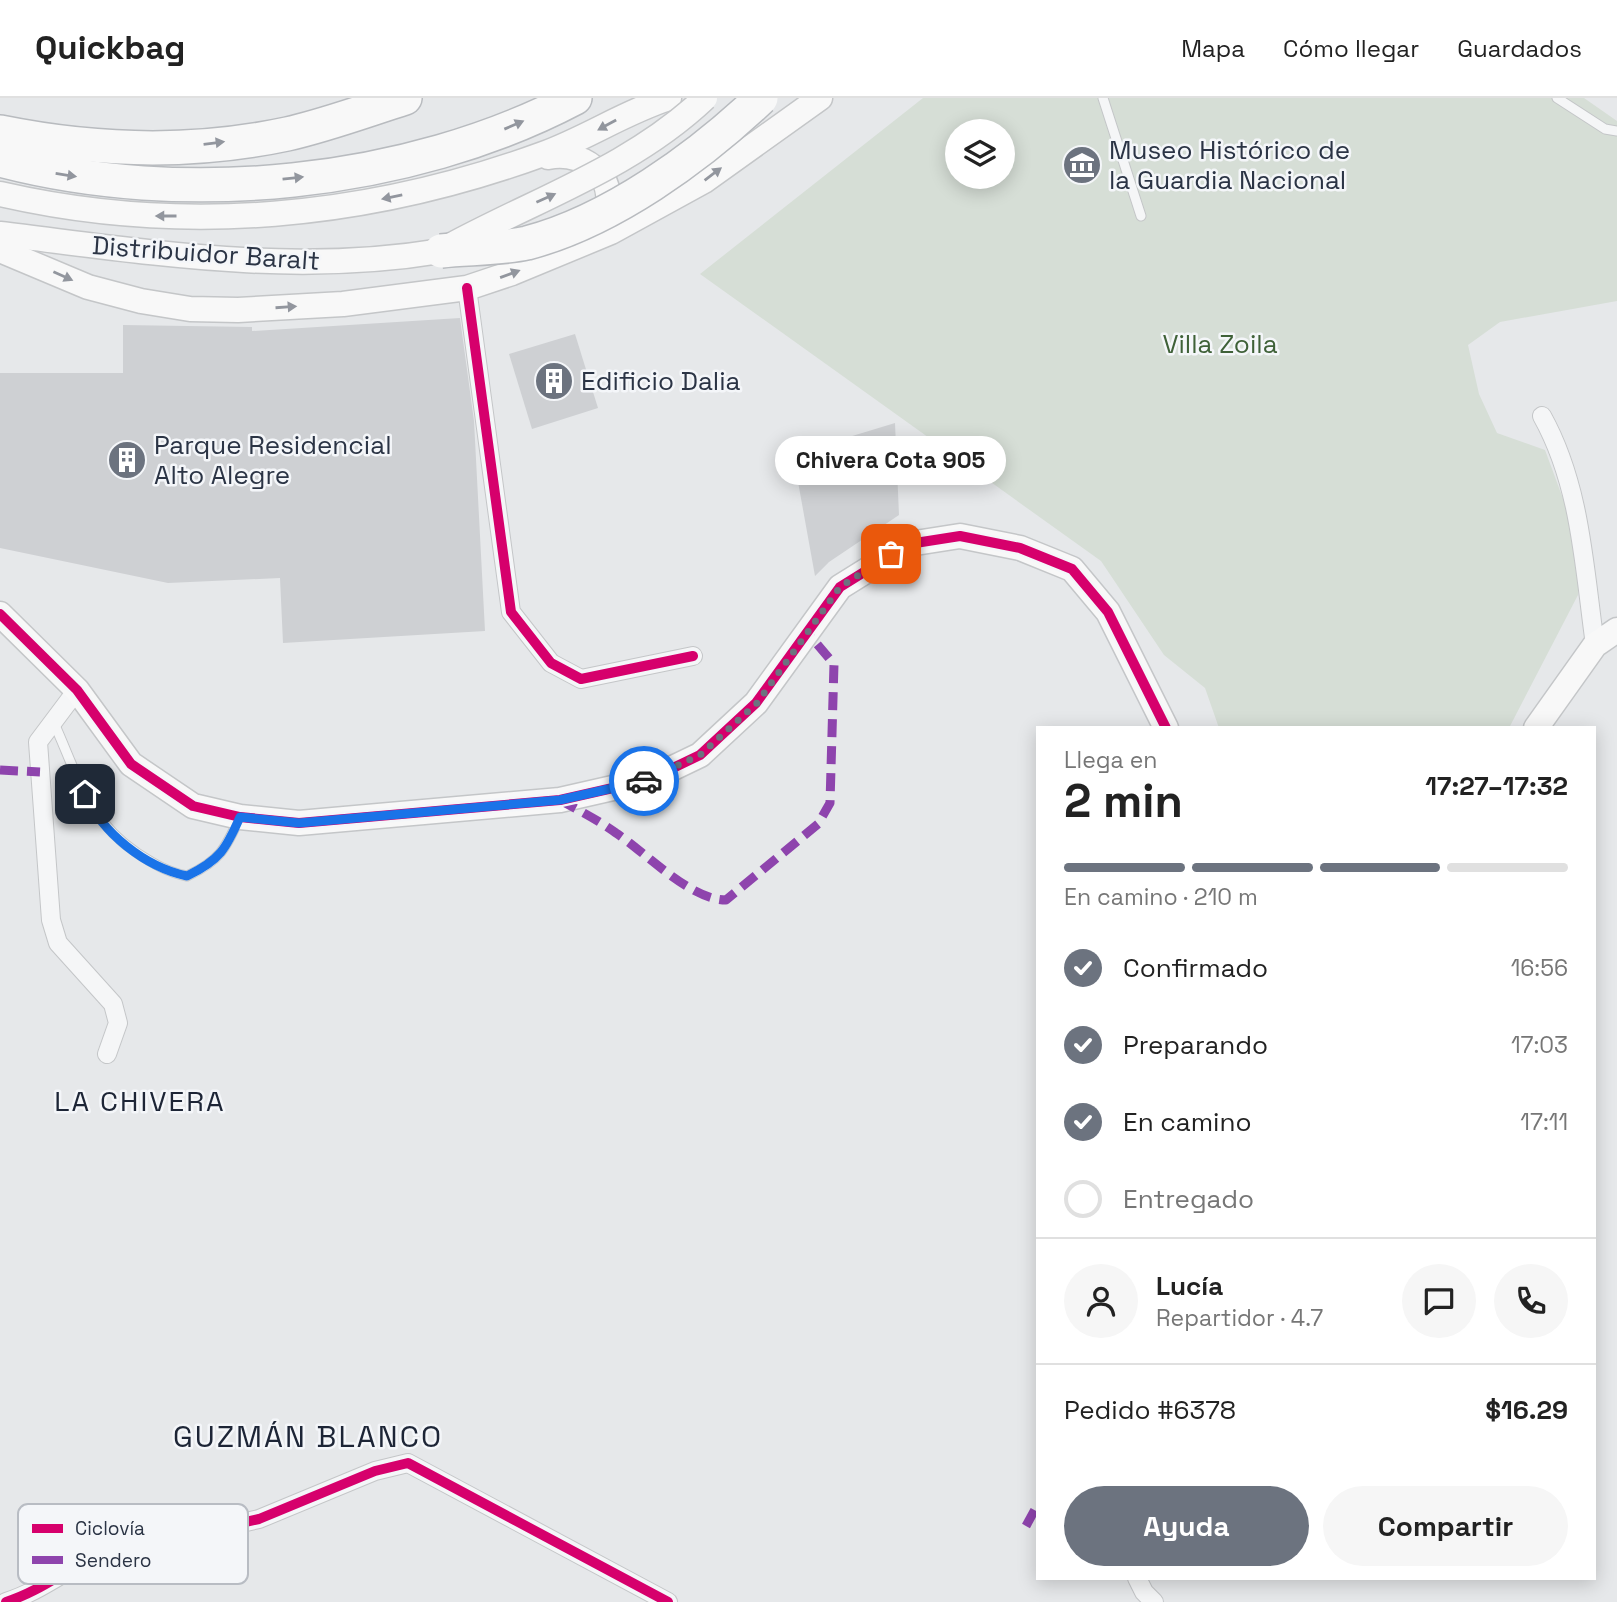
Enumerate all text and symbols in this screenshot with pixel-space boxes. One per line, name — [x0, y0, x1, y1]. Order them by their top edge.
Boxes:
text: Quickbag — [35, 27, 185, 69]
text: Mapa — [1181, 33, 1245, 64]
text: Cómo llegar — [1283, 33, 1419, 64]
text: Guardados — [1457, 33, 1582, 64]
one-way arrow — [597, 119, 616, 131]
map controls — [945, 119, 1015, 189]
button: layers — [945, 119, 1015, 189]
one-way arrow — [504, 120, 525, 131]
place label: Museo Histórico de la Guardia Nacional — [1109, 133, 1350, 197]
one-way arrow — [204, 138, 226, 149]
museum icon: Museo Histórico de la Guardia Nacional — [1061, 144, 1103, 186]
one-way arrow — [704, 166, 722, 181]
one-way arrow — [56, 170, 78, 181]
one-way arrow — [282, 173, 304, 184]
one-way arrow — [381, 191, 403, 202]
one-way arrow — [536, 192, 556, 204]
one-way arrow — [155, 210, 177, 222]
street label: Distribuidor Baralt — [91, 228, 321, 278]
one-way arrow — [499, 268, 520, 279]
one-way arrow — [53, 270, 73, 282]
one-way arrow — [275, 301, 297, 312]
park label: Villa Zoila — [1162, 327, 1278, 361]
building icon: Edificio Dalia — [533, 360, 575, 402]
place label: Edificio Dalia — [581, 364, 741, 398]
place label: Parque Residencial Alto Alegre — [154, 428, 392, 492]
callout: Chivera Cota 905 — [776, 435, 1006, 484]
building icon: Parque Residencial Alto Alegre — [106, 439, 148, 481]
text: Chivera Cota 905 — [796, 445, 985, 475]
pin — [861, 524, 921, 584]
icon: bag — [872, 535, 910, 573]
text: Llega en — [1064, 745, 1157, 775]
courier — [609, 746, 679, 816]
icon: car — [625, 762, 663, 800]
pin — [55, 764, 115, 824]
text: 17:27–17:32 — [1425, 769, 1568, 803]
text: 2 min — [1064, 772, 1183, 830]
icon: home — [66, 775, 104, 813]
text: En camino · 210 m — [1064, 882, 1258, 912]
icon: check — [1064, 949, 1102, 987]
text: Confirmado — [1123, 951, 1268, 985]
text: 16:56 — [1511, 953, 1568, 983]
icon: check — [1064, 1026, 1102, 1064]
text: Preparando — [1123, 1028, 1268, 1062]
text: 17:03 — [1511, 1030, 1568, 1060]
district label: LA CHIVERA — [54, 1083, 226, 1119]
icon: check — [1064, 1103, 1102, 1141]
text: En camino — [1123, 1105, 1252, 1139]
text: 17:11 — [1520, 1107, 1568, 1137]
text: Entregado — [1123, 1182, 1254, 1216]
button: person — [1064, 1264, 1138, 1338]
button: chat — [1402, 1264, 1476, 1338]
button: phone — [1494, 1264, 1568, 1338]
text: Lucía — [1156, 1269, 1223, 1303]
text: Repartidor · 4.7 — [1156, 1303, 1323, 1333]
text: Pedido #6378 — [1064, 1393, 1236, 1427]
text: $16.29 — [1485, 1393, 1568, 1427]
district label: GUZMÁN BLANCO — [173, 1417, 443, 1456]
button: Ayuda — [1064, 1486, 1309, 1566]
button: Compartir — [1323, 1486, 1568, 1566]
legend — [18, 1504, 248, 1584]
text: Ciclovía — [75, 1516, 145, 1541]
text: Sendero — [75, 1548, 152, 1573]

